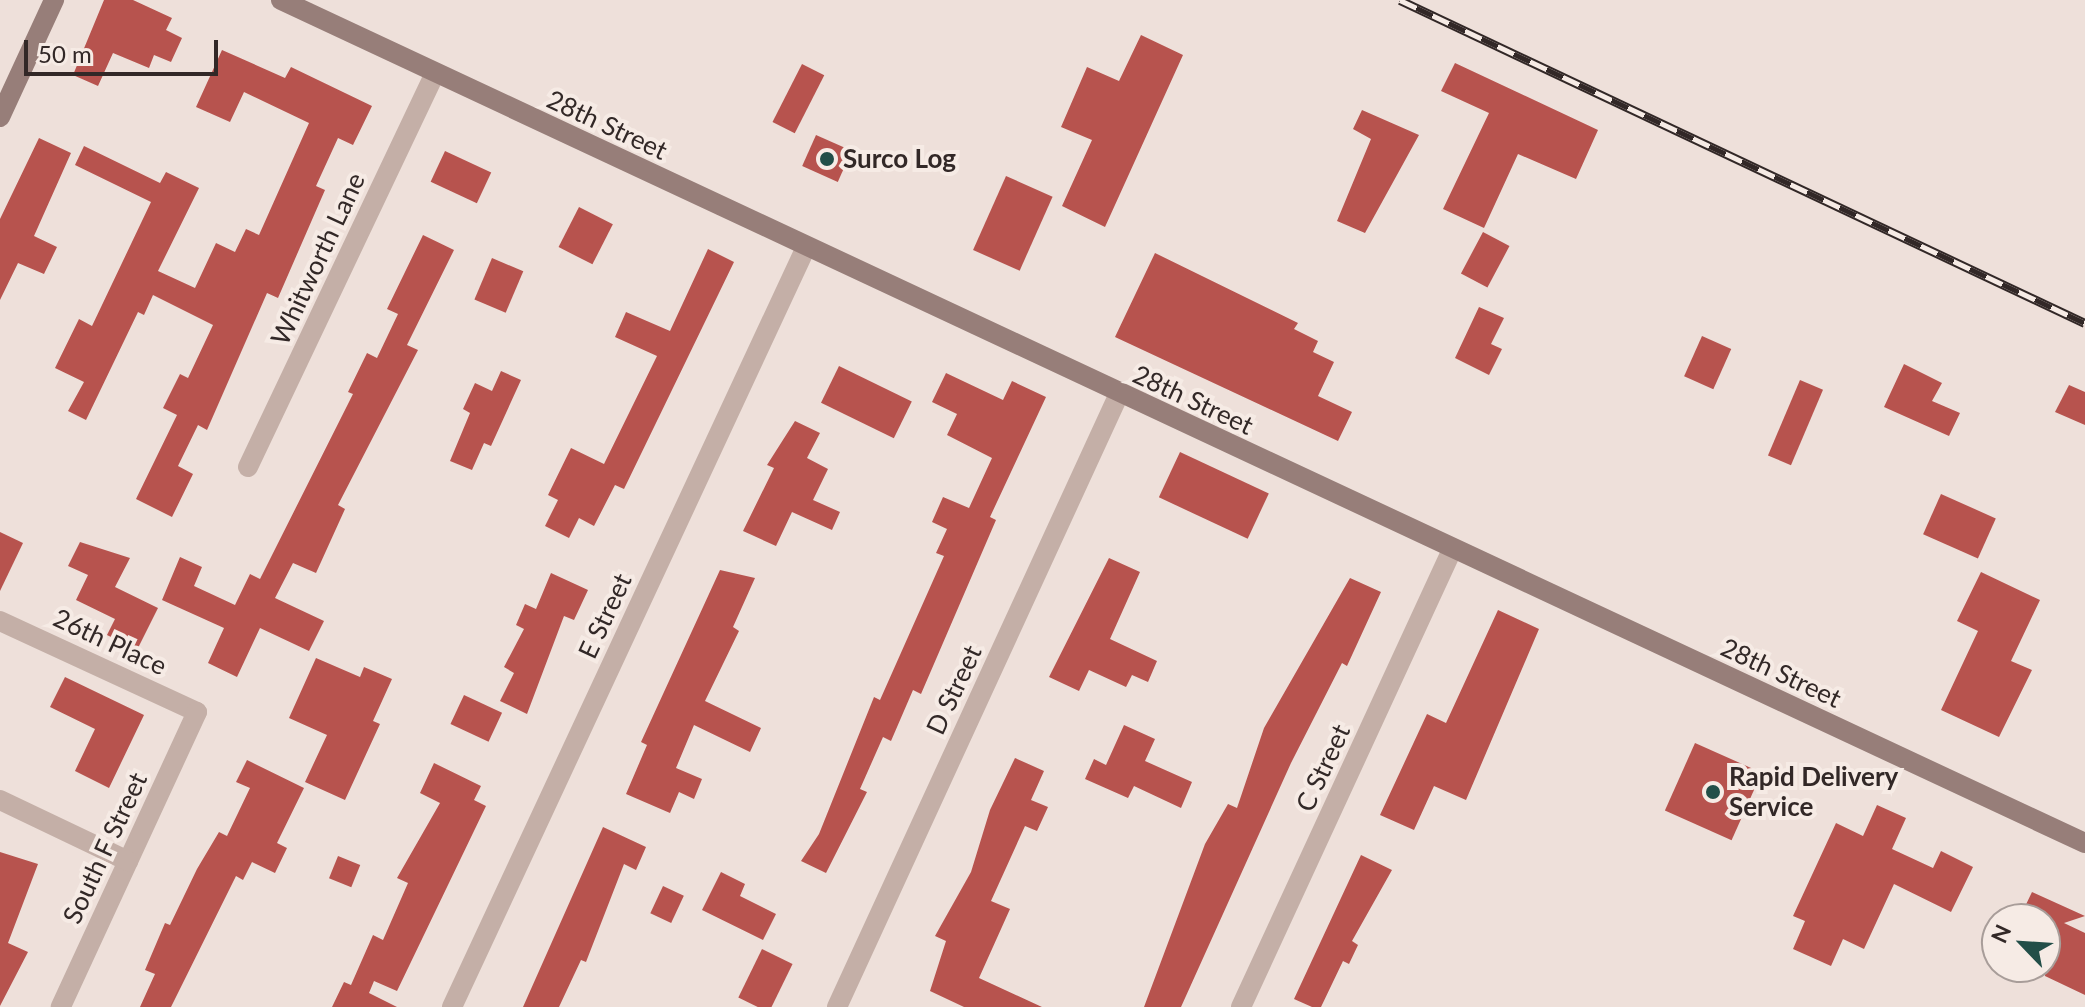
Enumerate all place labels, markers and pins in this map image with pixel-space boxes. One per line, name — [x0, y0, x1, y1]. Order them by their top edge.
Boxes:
place label: Surco Log — [843, 143, 956, 175]
marker: Surco Log — [818, 150, 836, 168]
place label: Rapid Delivery Service — [1729, 761, 1898, 822]
marker: Rapid Delivery Service — [1704, 783, 1722, 801]

